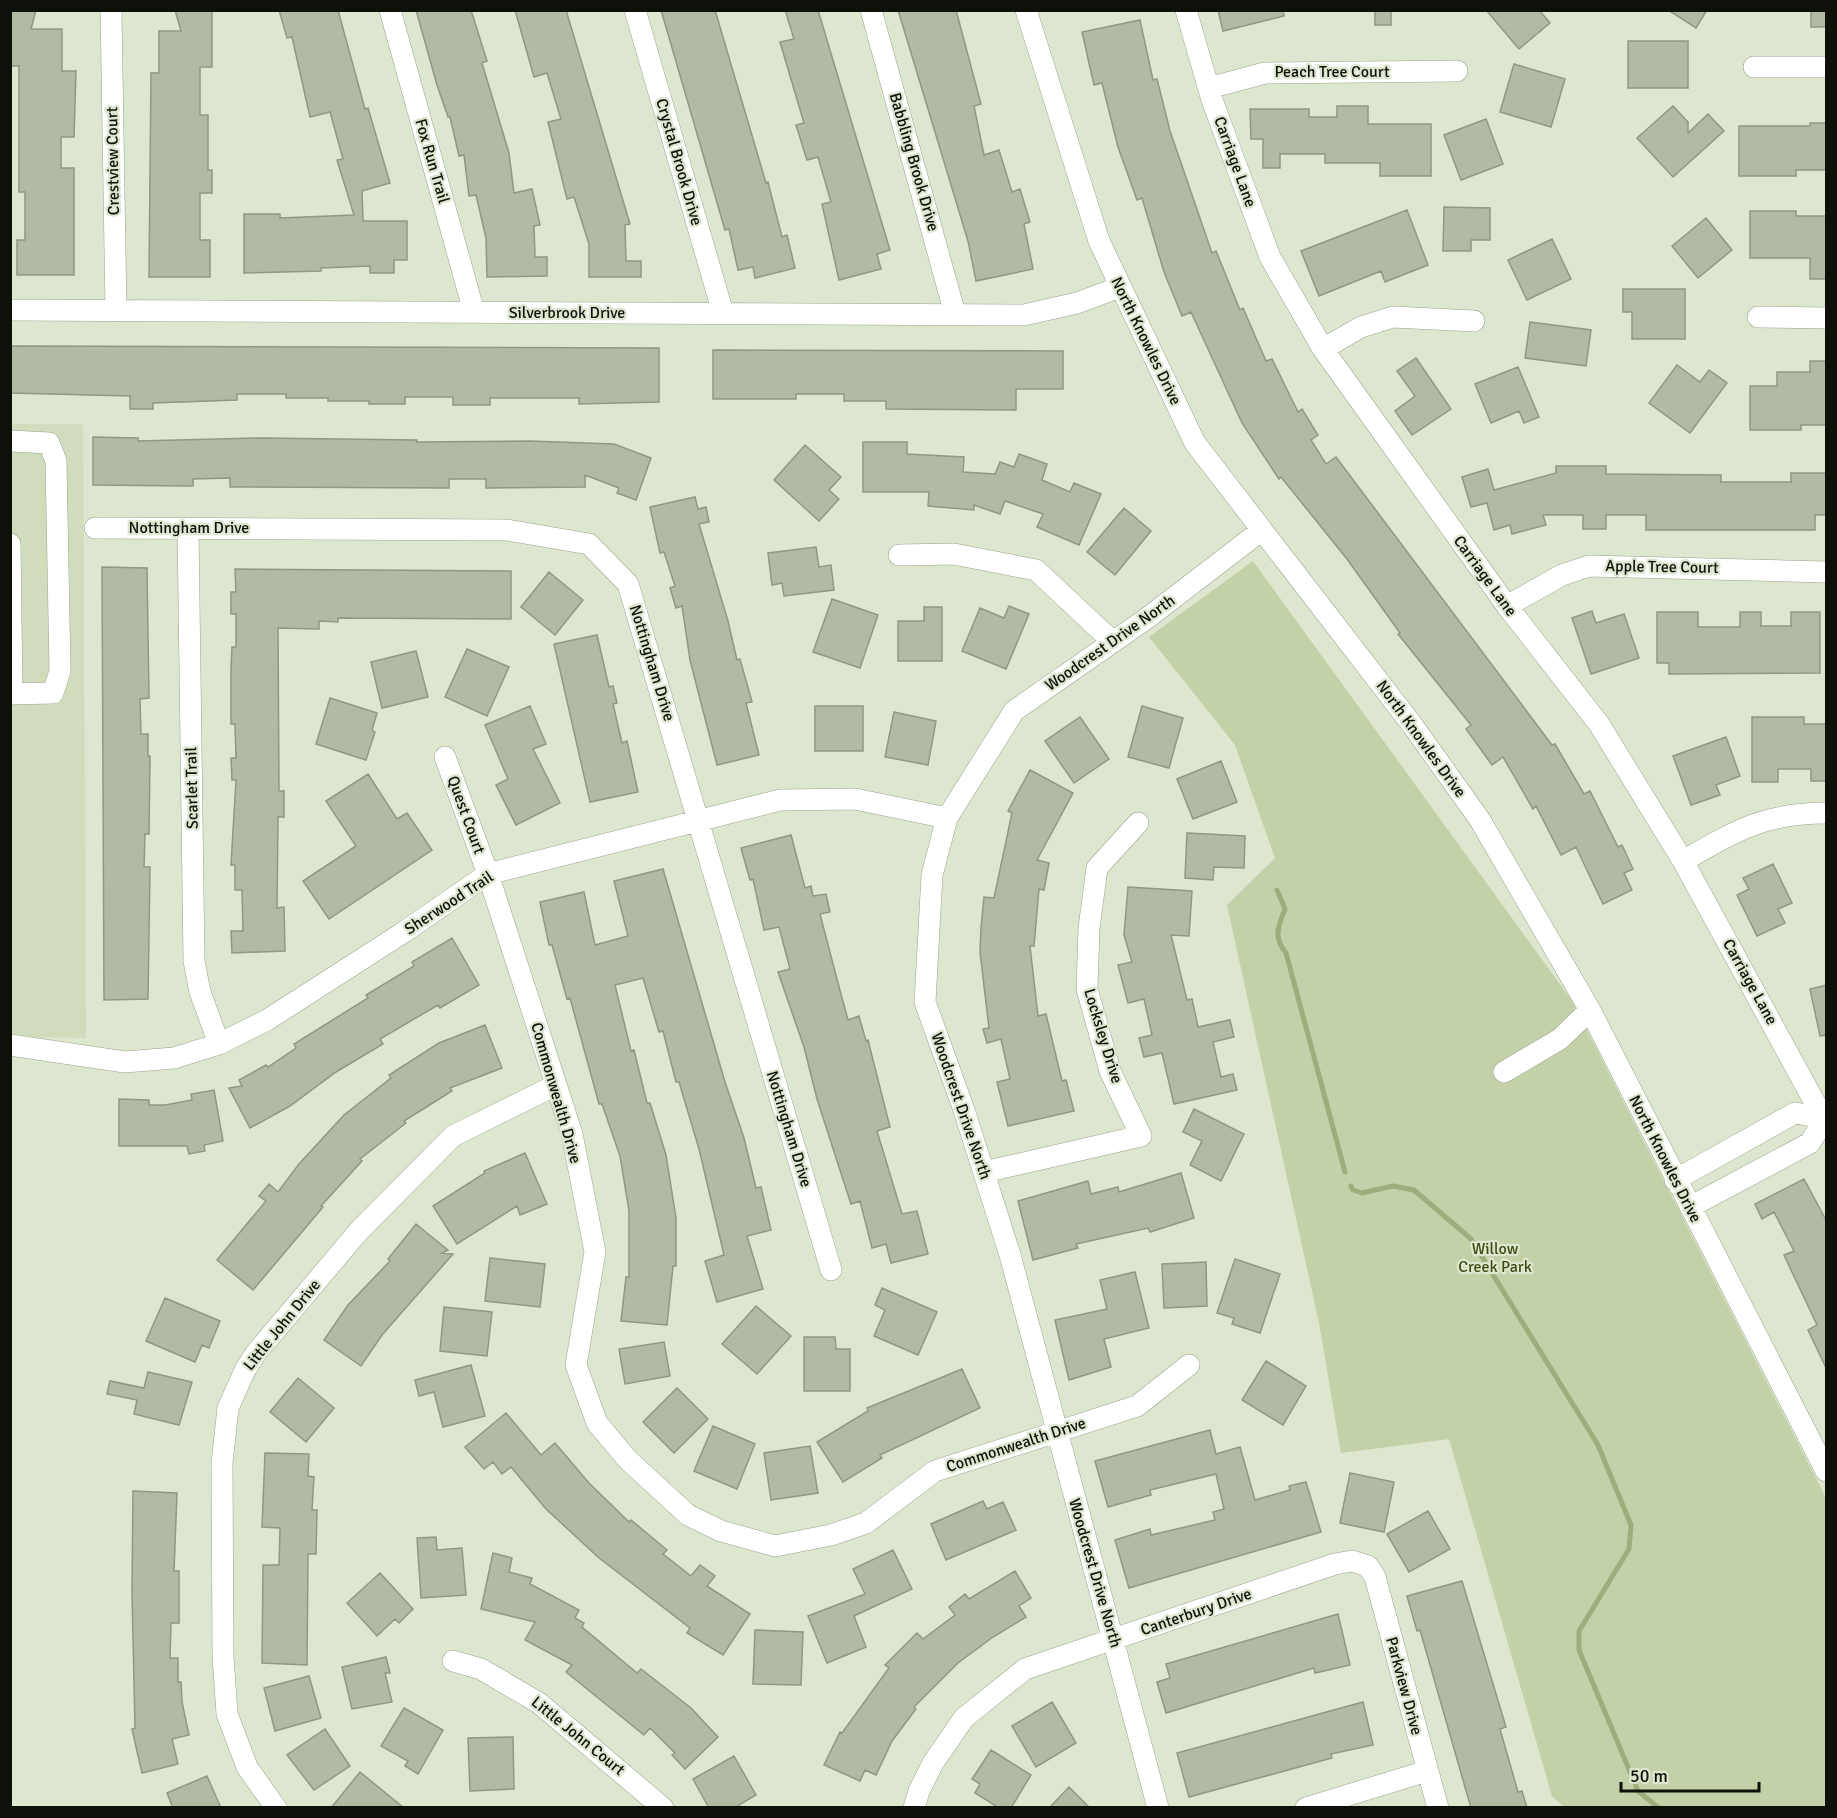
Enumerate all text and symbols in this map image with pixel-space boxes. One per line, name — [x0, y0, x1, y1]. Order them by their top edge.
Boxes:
street label: Peach Tree Court — [1274, 62, 1390, 82]
street label: Babbling Brook Drive — [885, 90, 943, 234]
street label: Crystal Brook Drive — [651, 96, 707, 228]
street label: Crestview Court — [102, 106, 124, 216]
street label: Carriage Lane — [1209, 114, 1261, 210]
street label: Fox Run Trail — [410, 116, 454, 206]
street label: North Knowles Drive — [1106, 274, 1186, 408]
street label: Silverbrook Drive — [509, 303, 625, 323]
street label: Nottingham Drive — [129, 518, 249, 538]
street label: Carriage Lane — [1449, 532, 1521, 620]
street label: Apple Tree Court — [1605, 556, 1719, 578]
street label: Woodcrest Drive North — [1041, 591, 1179, 695]
street label: Nottingham Drive — [625, 602, 679, 724]
street label: North Knowles Drive — [1372, 676, 1470, 802]
street label: Scarlet Trail — [181, 746, 203, 829]
street label: Quest Court — [443, 773, 490, 857]
street label: Sherwood Trail — [401, 867, 497, 939]
street label: Carriage Lane — [1718, 936, 1782, 1028]
street label: Locksley Drive — [1079, 986, 1127, 1086]
street label: Commonwealth Drive — [526, 1020, 586, 1166]
street label: Woodcrest Drive North — [926, 1030, 996, 1182]
street label: Nottingham Drive — [762, 1068, 816, 1190]
street label: North Knowles Drive — [1624, 1092, 1706, 1226]
park label: Willow Creek Park — [1458, 1239, 1532, 1277]
street label: Little John Drive — [239, 1275, 325, 1375]
street label: Commonwealth Drive — [944, 1413, 1088, 1477]
street label: Woodcrest Drive North — [1064, 1496, 1126, 1650]
street label: Canterbury Drive — [1138, 1584, 1254, 1640]
street label: Parkview Drive — [1381, 1635, 1427, 1737]
street label: Little John Court — [527, 1692, 629, 1780]
scale bar — [1621, 1755, 1759, 1793]
text: 50 m — [1630, 1765, 1668, 1787]

